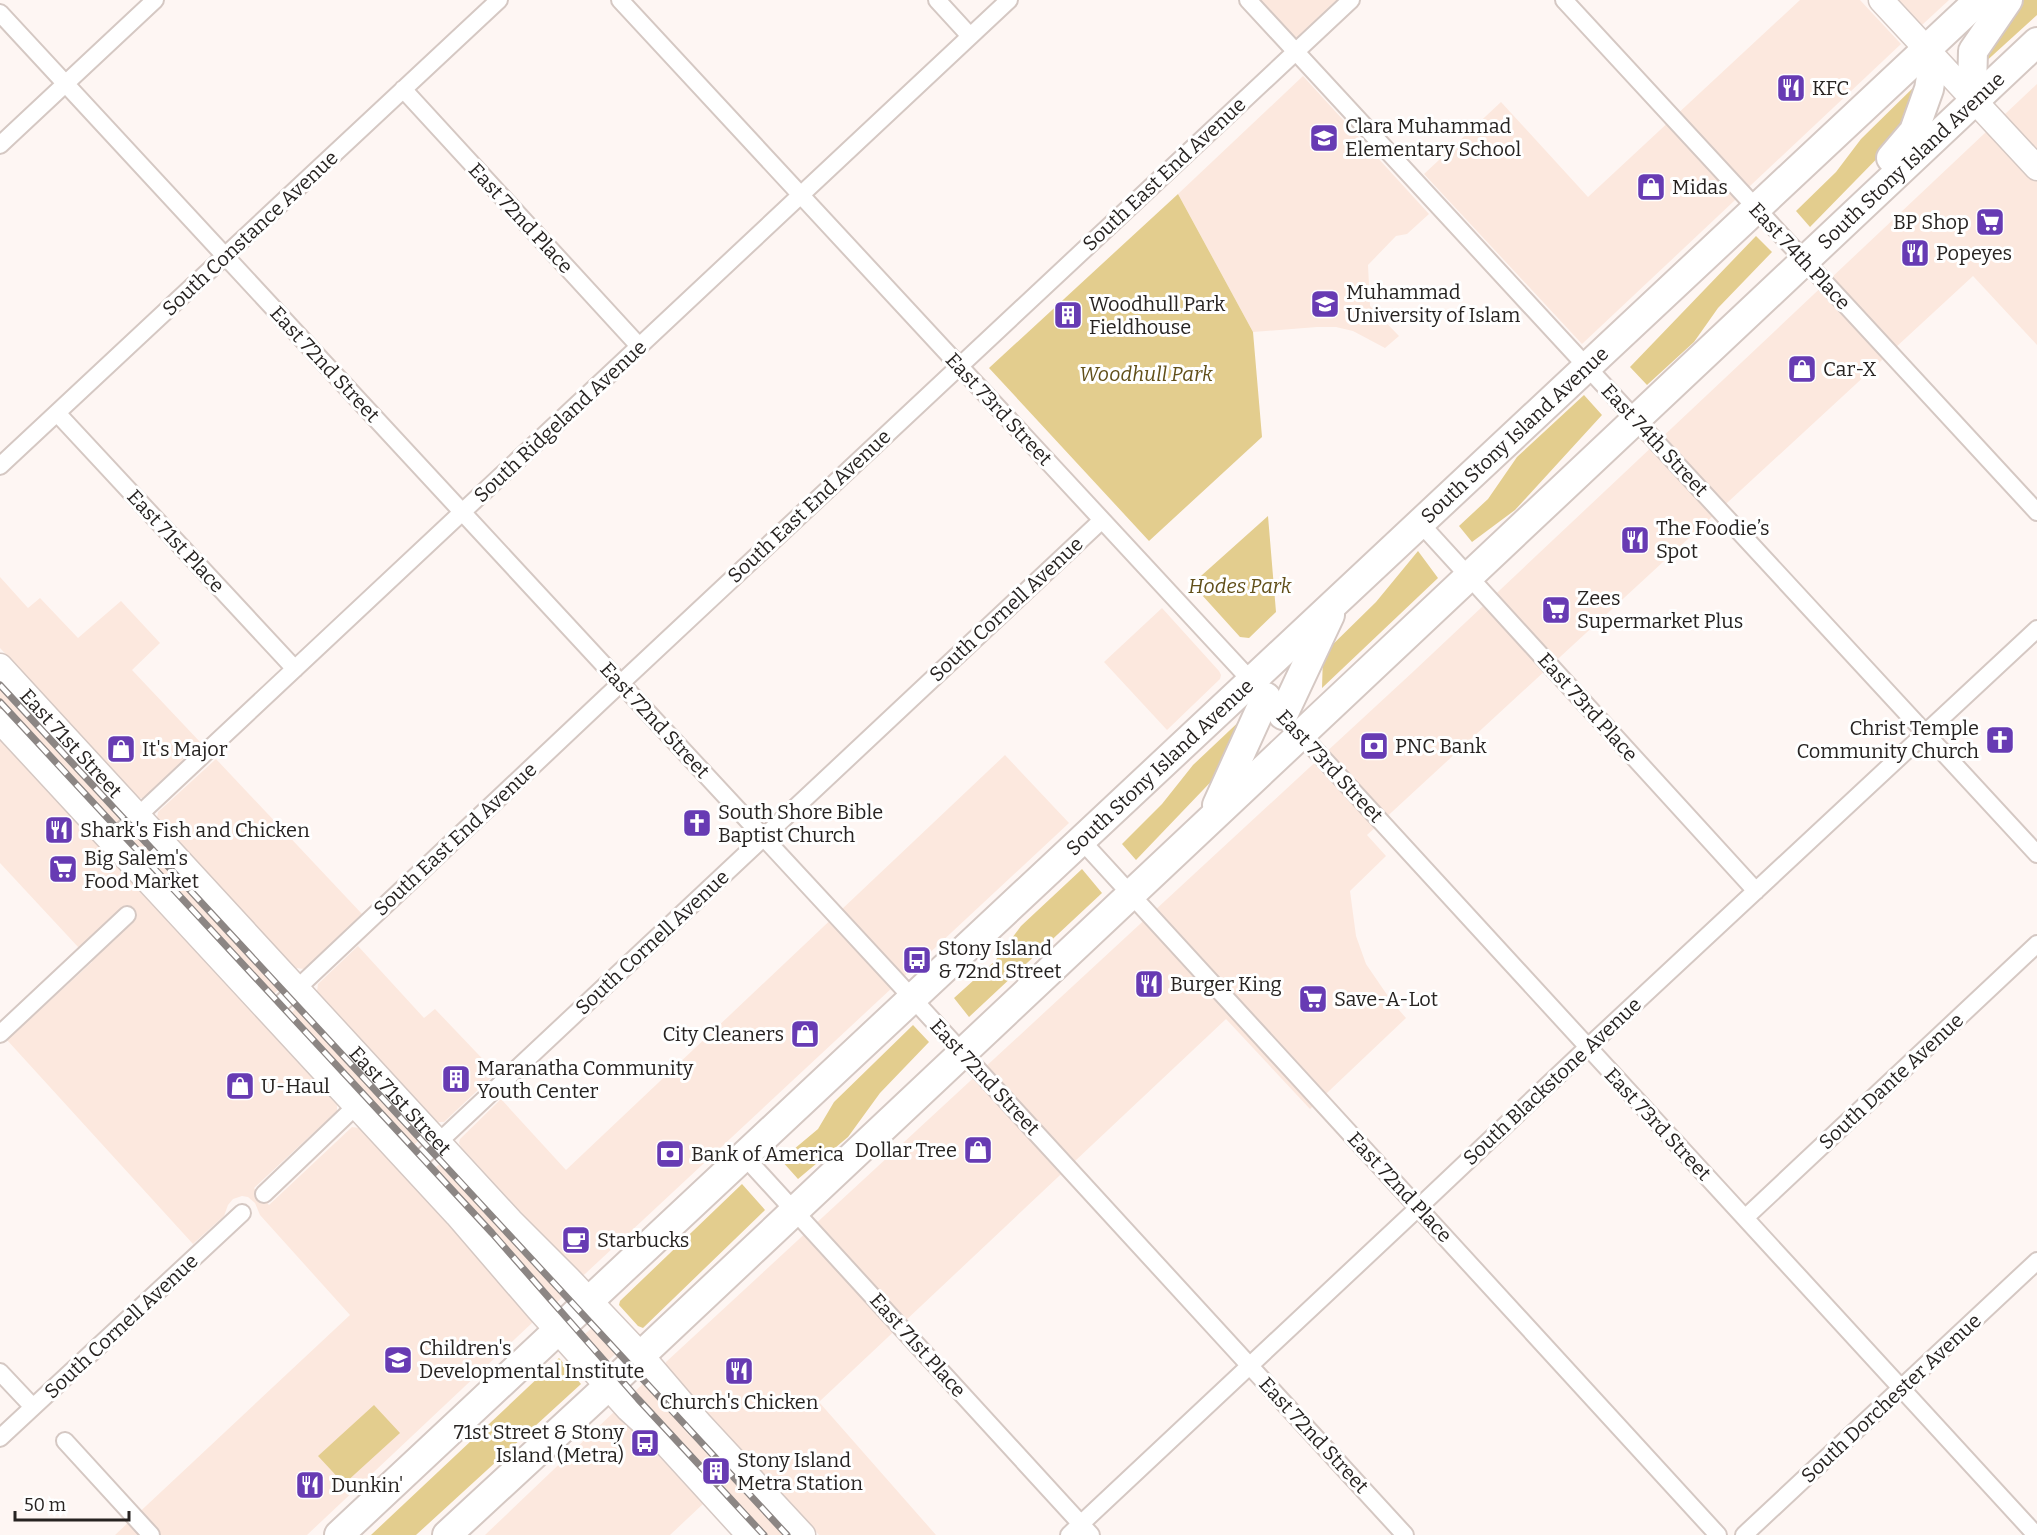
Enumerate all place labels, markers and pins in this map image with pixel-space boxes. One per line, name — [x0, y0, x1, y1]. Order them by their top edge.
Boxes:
restaurant icon: KFC — [1775, 72, 1807, 104]
place label: KFC — [1812, 76, 1849, 100]
place label: Clara Muhammad Elementary School — [1345, 114, 1522, 161]
school or university icon: Clara Muhammad Elementary School — [1308, 122, 1340, 154]
shop icon: Midas — [1635, 171, 1667, 203]
place label: Midas — [1672, 175, 1728, 199]
supermarket icon: BP Shop — [1974, 206, 2006, 238]
place label: BP Shop — [1893, 210, 1969, 234]
restaurant icon: Popeyes — [1899, 237, 1931, 269]
place label: Popeyes — [1936, 241, 2012, 265]
place label: Muhammad University of Islam — [1346, 280, 1520, 327]
school or university icon: Muhammad University of Islam — [1309, 288, 1341, 320]
place label: Woodhull Park Fieldhouse — [1089, 292, 1226, 339]
building icon: Woodhull Park Fieldhouse — [1052, 299, 1084, 331]
shop icon: Car-X — [1786, 353, 1818, 385]
place label: Car-X — [1823, 357, 1876, 381]
place label: The Foodie’s Spot — [1656, 516, 1770, 563]
restaurant icon: The Foodie’s Spot — [1619, 524, 1651, 556]
place label: Zees Supermarket Plus — [1577, 586, 1743, 633]
supermarket icon: Zees Supermarket Plus — [1540, 594, 1572, 626]
place label: Christ Temple Community Church — [1796, 716, 1980, 763]
church icon: Christ Temple Community Church — [1984, 724, 2016, 756]
bank icon: PNC Bank — [1358, 730, 1390, 762]
shop icon: It's Major — [105, 733, 137, 765]
place label: PNC Bank — [1395, 734, 1487, 758]
place label: It's Major — [142, 737, 228, 762]
place label: South Shore Bible Baptist Church — [718, 800, 883, 847]
church icon: South Shore Bible Baptist Church — [681, 807, 713, 839]
restaurant icon: Shark's Fish and Chicken — [43, 814, 75, 846]
place label: Shark's Fish and Chicken — [80, 818, 310, 842]
place label: Big Salem's Food Market — [84, 846, 199, 893]
supermarket icon: Big Salem's Food Market — [47, 853, 79, 885]
place label: Stony Island & 72nd Street — [938, 936, 1062, 983]
bus stop icon: Stony Island & 72nd Street — [901, 944, 933, 976]
restaurant icon: Burger King — [1133, 968, 1165, 1000]
place label: Burger King — [1170, 972, 1282, 996]
supermarket icon: Save-A-Lot — [1297, 983, 1329, 1015]
place label: Save-A-Lot — [1334, 987, 1438, 1011]
shop icon: City Cleaners — [789, 1018, 821, 1050]
place label: City Cleaners — [662, 1022, 784, 1046]
place label: Maranatha Community Youth Center — [477, 1056, 694, 1103]
building icon: Maranatha Community Youth Center — [440, 1063, 472, 1095]
shop icon: U-Haul — [224, 1070, 256, 1102]
place label: U-Haul — [261, 1074, 330, 1098]
shop icon: Dollar Tree — [962, 1134, 994, 1166]
bank icon: Bank of America — [654, 1138, 686, 1170]
place label: Dollar Tree — [855, 1138, 957, 1162]
place label: Bank of America — [691, 1142, 844, 1166]
cafe icon: Starbucks — [560, 1224, 592, 1256]
place label: Starbucks — [597, 1228, 689, 1252]
place label: Children's Developmental Institute — [419, 1336, 645, 1383]
school or university icon: Children's Developmental Institute — [382, 1344, 414, 1376]
restaurant icon: Church's Chicken — [723, 1355, 755, 1387]
place label: Church's Chicken — [660, 1390, 819, 1414]
place label: 71st Street & Stony Island (Metra) — [454, 1420, 624, 1467]
bus stop icon: 71st Street & Stony Island (Metra) — [629, 1427, 661, 1459]
place label: Stony Island Metra Station — [737, 1448, 863, 1495]
building icon: Stony Island Metra Station — [700, 1455, 732, 1487]
restaurant icon: Dunkin' — [294, 1469, 326, 1501]
place label: Dunkin' — [331, 1473, 403, 1497]

